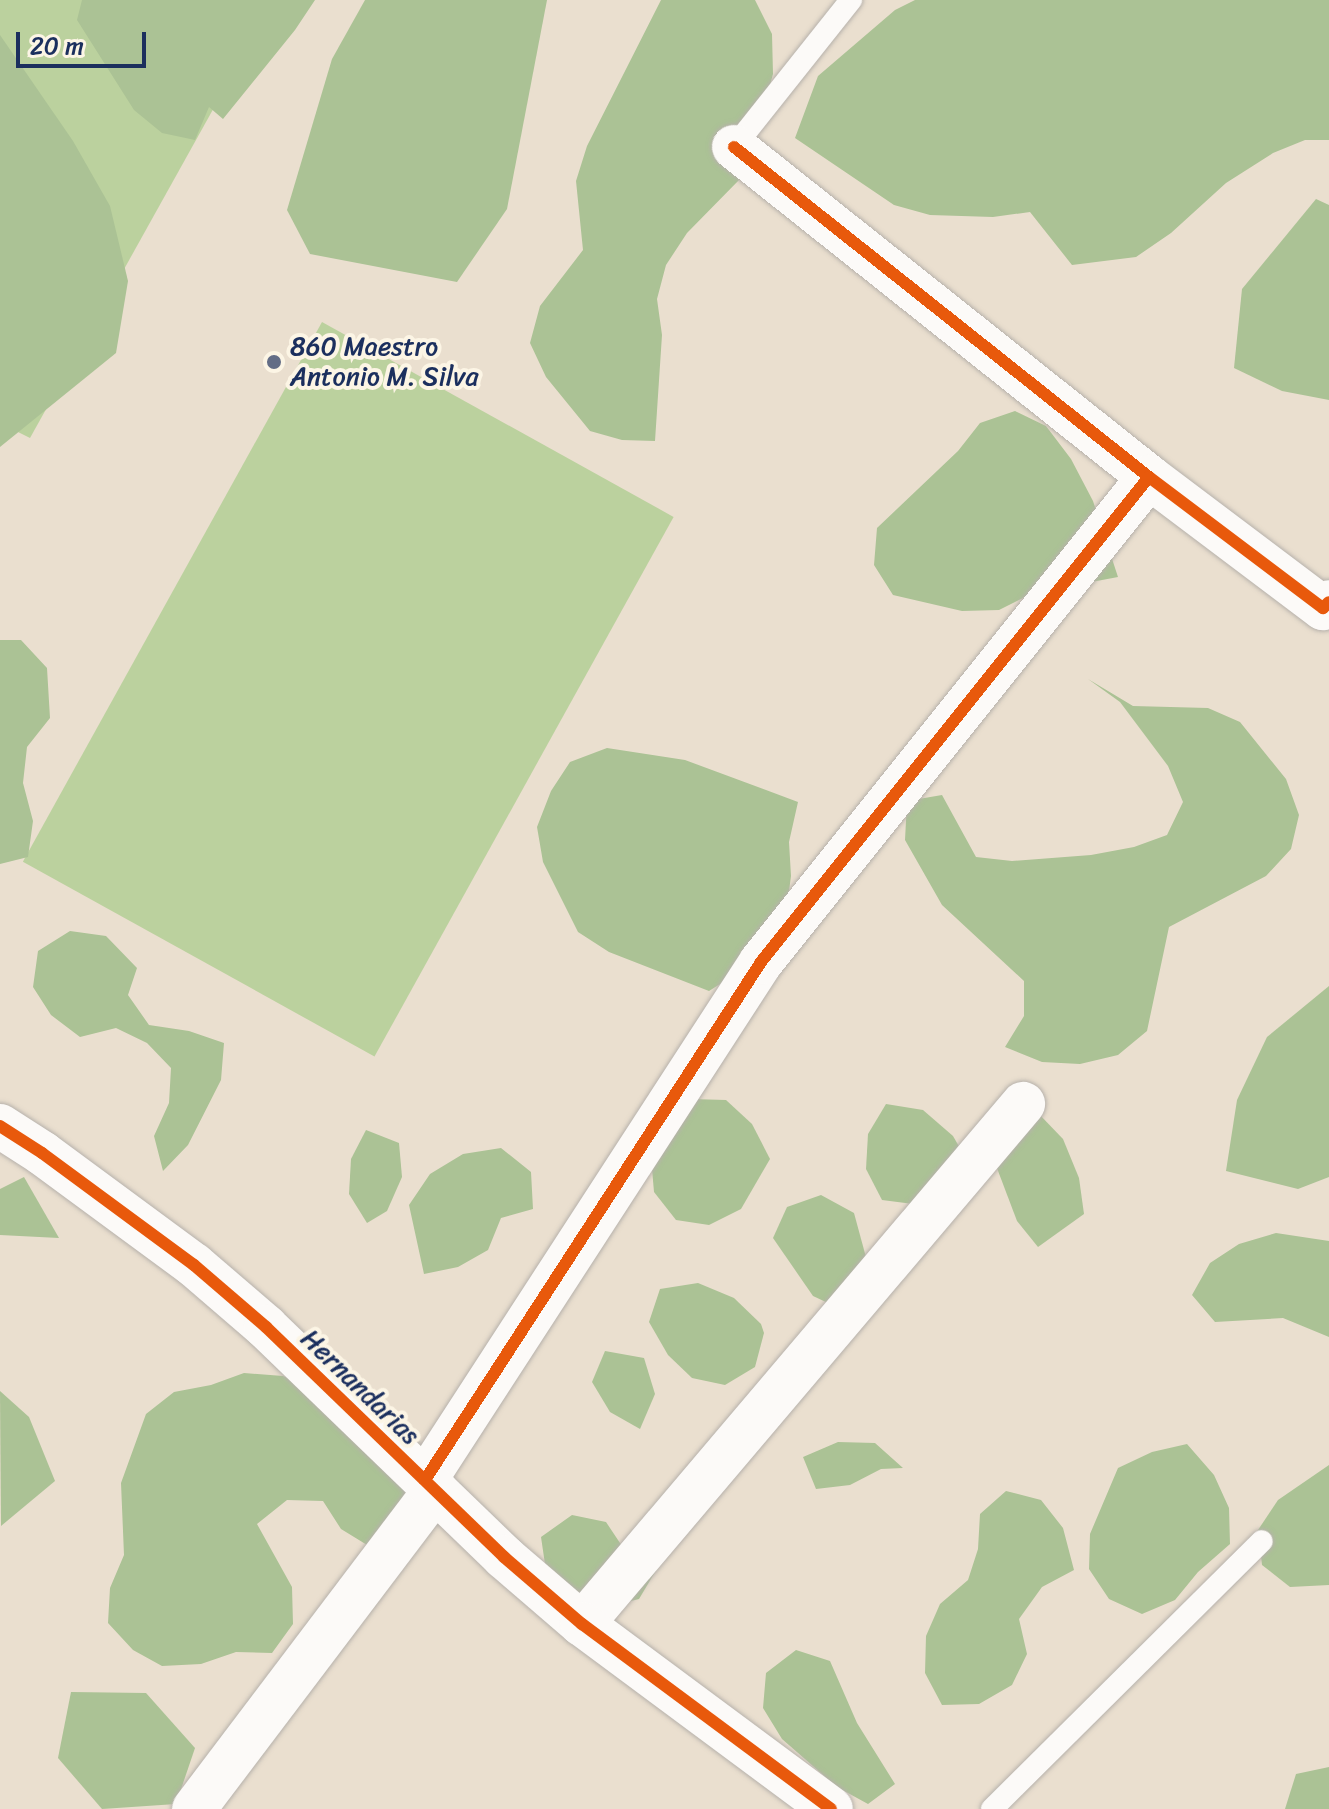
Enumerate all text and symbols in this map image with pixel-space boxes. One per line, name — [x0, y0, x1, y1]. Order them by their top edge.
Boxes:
scale bar — [20, 16, 150, 66]
text: 20 m — [30, 25, 84, 67]
place label: 860 Maestro Antonio M. Silva — [290, 331, 478, 392]
marker: 860 Maestro Antonio M. Silva — [265, 353, 283, 371]
street label: Hernandarias — [295, 1323, 425, 1451]

